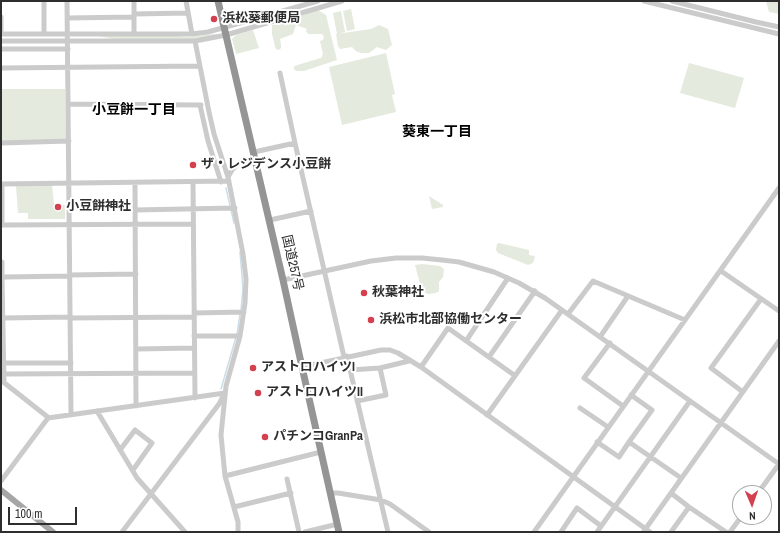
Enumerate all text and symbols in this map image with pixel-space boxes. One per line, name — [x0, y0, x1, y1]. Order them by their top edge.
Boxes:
place label: 浜松葵郵便局 — [222, 11, 300, 27]
marker: 浜松葵郵便局 — [209, 14, 219, 24]
district label: 小豆餅一丁目 — [92, 102, 176, 118]
district label: 葵東一丁目 — [402, 124, 472, 140]
place label: ザ・レジデンス小豆餅 — [201, 157, 331, 173]
marker: ザ・レジデンス小豆餅 — [188, 160, 198, 170]
place label: 小豆餅神社 — [66, 199, 131, 215]
marker: 小豆餅神社 — [53, 202, 63, 212]
street label: 国道257号 — [278, 234, 306, 292]
place label: 秋葉神社 — [372, 285, 424, 301]
marker: 秋葉神社 — [359, 288, 369, 298]
place label: 浜松市北部協働センター — [379, 312, 522, 328]
marker: 浜松市北部協働センター — [366, 315, 376, 325]
place label: アストロハイツI — [261, 360, 355, 376]
marker: アストロハイツI — [248, 363, 258, 373]
place label: アストロハイツII — [266, 385, 363, 401]
marker: アストロハイツII — [253, 388, 263, 398]
place label: パチンコGranPa — [273, 429, 363, 445]
marker: パチンコGranPa — [260, 432, 270, 442]
north arrow — [732, 485, 772, 525]
scale bar — [10, 499, 79, 525]
text: 100 m — [15, 506, 42, 522]
text: N — [749, 509, 756, 523]

